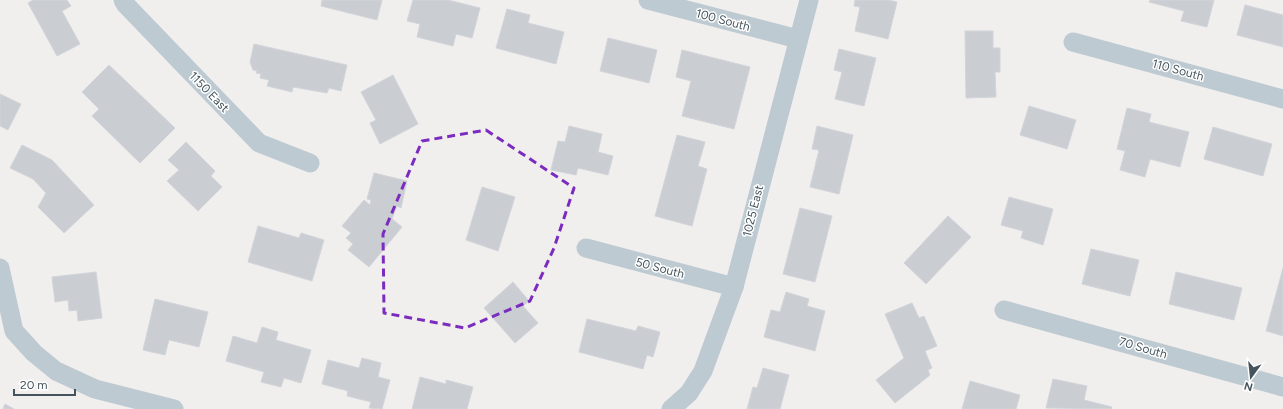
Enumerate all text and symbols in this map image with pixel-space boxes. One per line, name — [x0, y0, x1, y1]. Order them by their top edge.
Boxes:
street label: 100 South — [694, 6, 752, 34]
street label: 110 South — [1151, 56, 1206, 84]
street label: 1150 East — [186, 69, 232, 115]
street label: 1025 East — [740, 183, 766, 238]
street label: 50 South — [634, 255, 686, 281]
street label: 70 South — [1117, 334, 1169, 362]
north arrow — [1231, 357, 1271, 397]
scale bar — [14, 371, 75, 397]
text: 20 m — [20, 378, 48, 392]
text: N — [1243, 379, 1254, 394]

